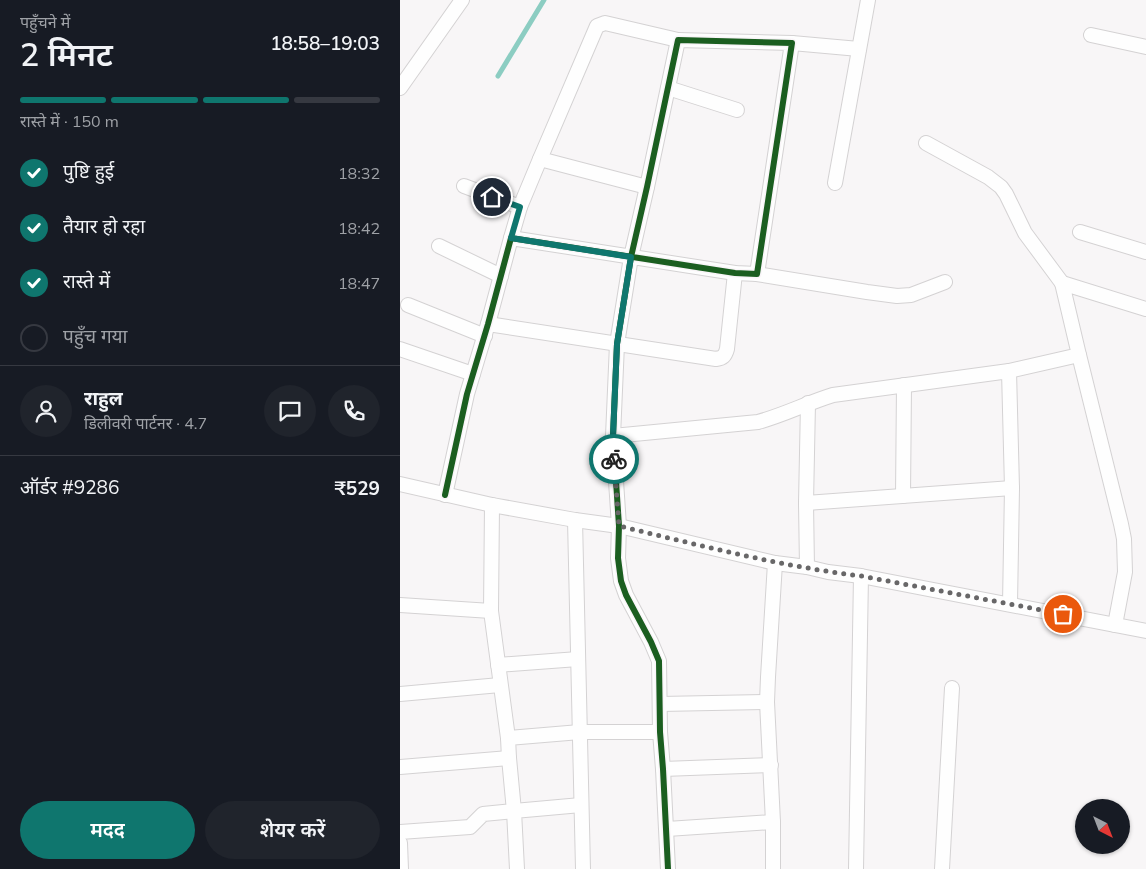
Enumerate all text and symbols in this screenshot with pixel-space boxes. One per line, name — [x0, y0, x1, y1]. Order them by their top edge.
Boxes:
text: पहुँचने में — [20, 12, 70, 32]
text: 18:58–19:03 — [270, 31, 380, 55]
text: 2 मिनट — [20, 34, 113, 74]
text: रास्ते में · 150 m — [20, 111, 119, 131]
icon: check — [20, 159, 48, 187]
text: पुष्टि हुई — [63, 159, 114, 183]
text: 18:32 — [338, 163, 380, 183]
pin — [471, 176, 513, 218]
icon: home — [478, 183, 506, 211]
icon: check — [20, 214, 48, 242]
text: तैयार हो रहा — [63, 214, 145, 238]
text: 18:42 — [338, 218, 380, 238]
icon: check — [20, 269, 48, 297]
text: रास्ते में — [63, 269, 110, 293]
text: 18:47 — [338, 273, 380, 293]
text: पहुँच गया — [63, 324, 128, 348]
button: person — [20, 385, 72, 437]
button: chat — [264, 385, 316, 437]
button: phone — [328, 385, 380, 437]
text: राहुल — [84, 386, 123, 410]
text: डिलीवरी पार्टनर · 4.7 — [84, 413, 207, 433]
courier — [589, 434, 639, 484]
icon: bike — [600, 445, 628, 473]
text: ऑर्डर #9286 — [20, 475, 119, 499]
text: ₹529 — [334, 476, 380, 500]
pin — [1042, 593, 1084, 635]
icon: bag — [1049, 600, 1077, 628]
north arrow — [1075, 799, 1130, 854]
map controls — [1075, 799, 1130, 854]
button: मदद — [20, 801, 195, 859]
button: शेयर करें — [205, 801, 380, 859]

